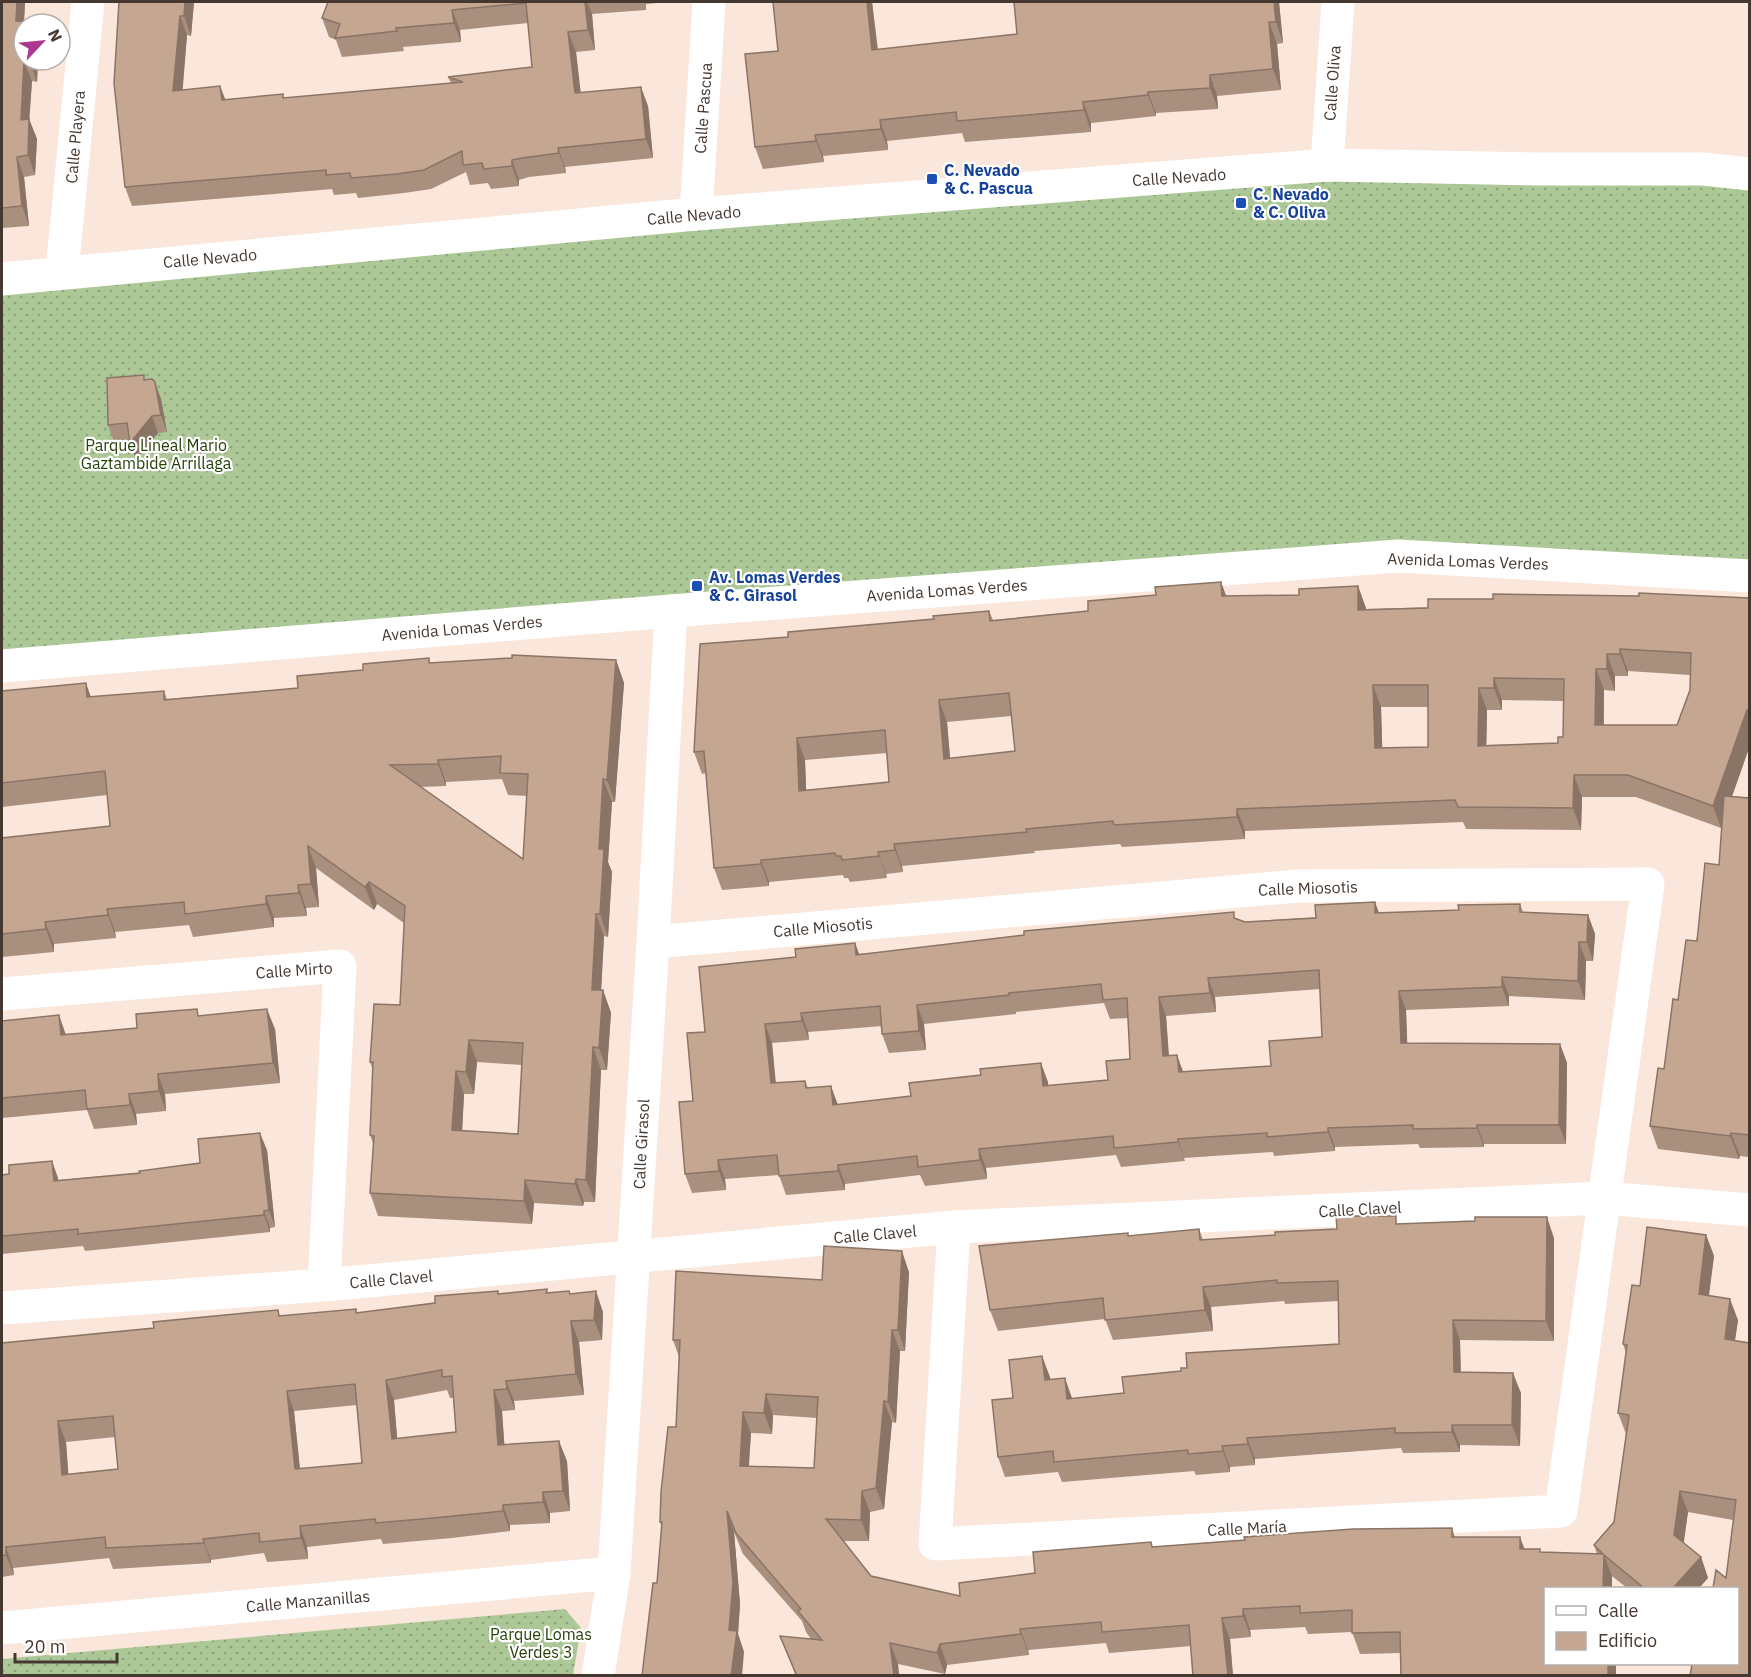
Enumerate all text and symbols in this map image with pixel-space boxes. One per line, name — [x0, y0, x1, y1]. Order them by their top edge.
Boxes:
north arrow — [12, 12, 72, 72]
text: N — [44, 26, 67, 45]
street label: Calle Oliva — [1319, 44, 1345, 121]
street label: Calle Pascua — [690, 61, 716, 154]
street label: Calle Playera — [61, 89, 89, 184]
place label: C. Nevado & C. Pascua — [944, 160, 1033, 198]
street label: Calle Nevado — [1131, 164, 1227, 190]
marker: C. Nevado & C. Pascua — [925, 172, 939, 186]
place label: C. Nevado & C. Oliva — [1253, 184, 1329, 222]
marker: C. Nevado & C. Oliva — [1234, 196, 1248, 210]
street label: Calle Nevado — [646, 201, 742, 229]
street label: Calle Nevado — [162, 244, 258, 272]
park label: Parque Lineal Mario Gaztambide Arrillaga — [81, 435, 232, 473]
street label: Avenida Lomas Verdes — [1387, 548, 1549, 574]
place label: Av. Lomas Verdes & C. Girasol — [709, 567, 841, 605]
street label: Avenida Lomas Verdes — [866, 574, 1028, 606]
marker: Av. Lomas Verdes & C. Girasol — [690, 579, 704, 593]
street label: Avenida Lomas Verdes — [381, 611, 543, 645]
street label: Calle Miosotis — [1258, 876, 1358, 900]
street label: Calle Miosotis — [772, 913, 874, 941]
street label: Calle Mirto — [255, 957, 333, 983]
street label: Calle Girasol — [629, 1098, 653, 1190]
street label: Calle Clavel — [1318, 1197, 1402, 1221]
street label: Calle Clavel — [833, 1220, 917, 1248]
street label: Calle Clavel — [349, 1265, 433, 1293]
street label: Calle María — [1207, 1516, 1288, 1540]
street label: Calle Manzanillas — [245, 1586, 371, 1616]
legend — [1544, 1587, 1739, 1665]
text: Calle — [1598, 1599, 1638, 1622]
park label: Parque Lomas Verdes 3 — [490, 1624, 592, 1662]
scale bar — [15, 1626, 117, 1664]
text: Edificio — [1598, 1629, 1657, 1652]
text: 20 m — [24, 1635, 66, 1658]

